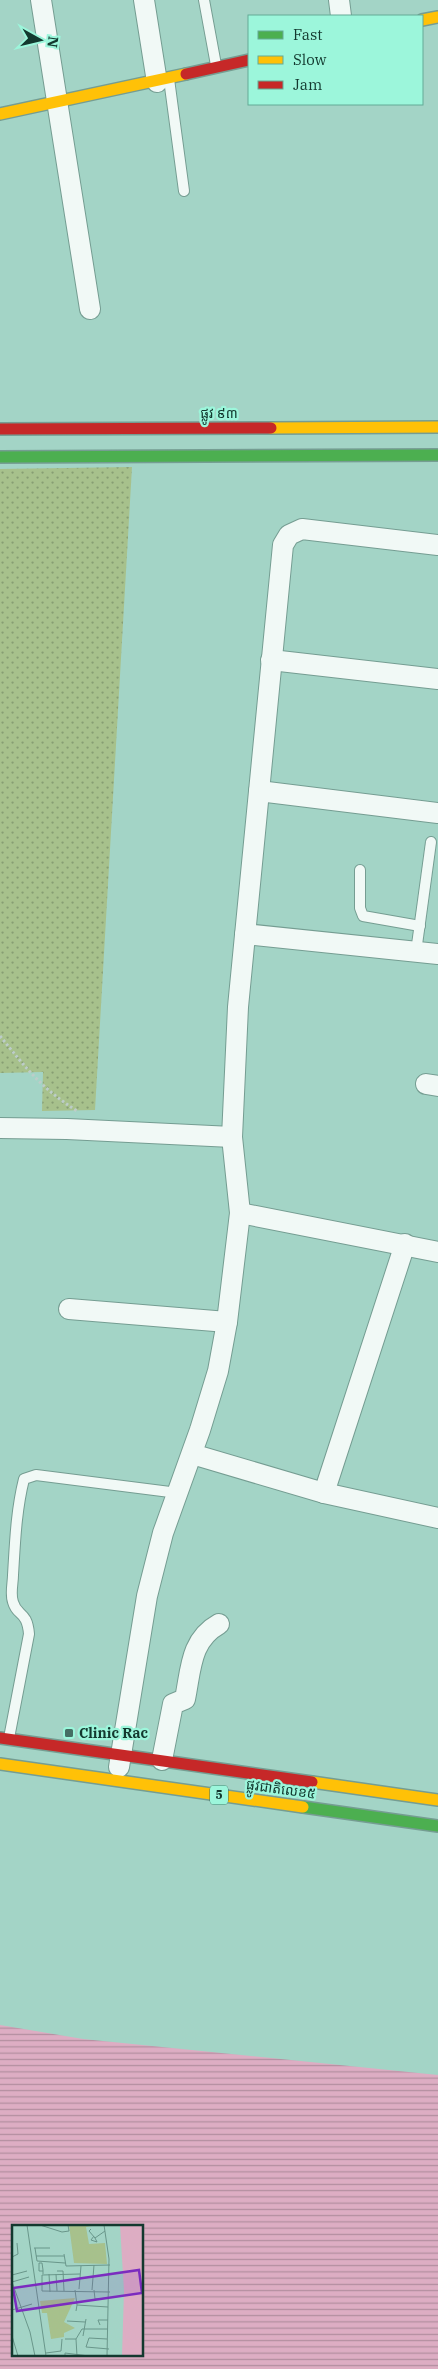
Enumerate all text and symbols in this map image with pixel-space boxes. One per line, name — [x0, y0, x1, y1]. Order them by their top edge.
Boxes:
north arrow — [15, 15, 65, 65]
legend — [248, 15, 423, 105]
text: Fast — [293, 25, 323, 44]
text: N — [43, 35, 63, 49]
text: Slow — [293, 50, 327, 69]
text: Jam — [293, 75, 322, 94]
street label: ផ្លូវ ៩៣ — [200, 404, 238, 425]
place label: Clinic Rac — [79, 1724, 149, 1742]
marker: Clinic Rac — [63, 1727, 75, 1739]
street label: ផ្លូវជាតិលេខ៥ — [245, 1775, 317, 1806]
road number: 5 — [210, 1786, 228, 1804]
inset map — [12, 2225, 144, 2356]

